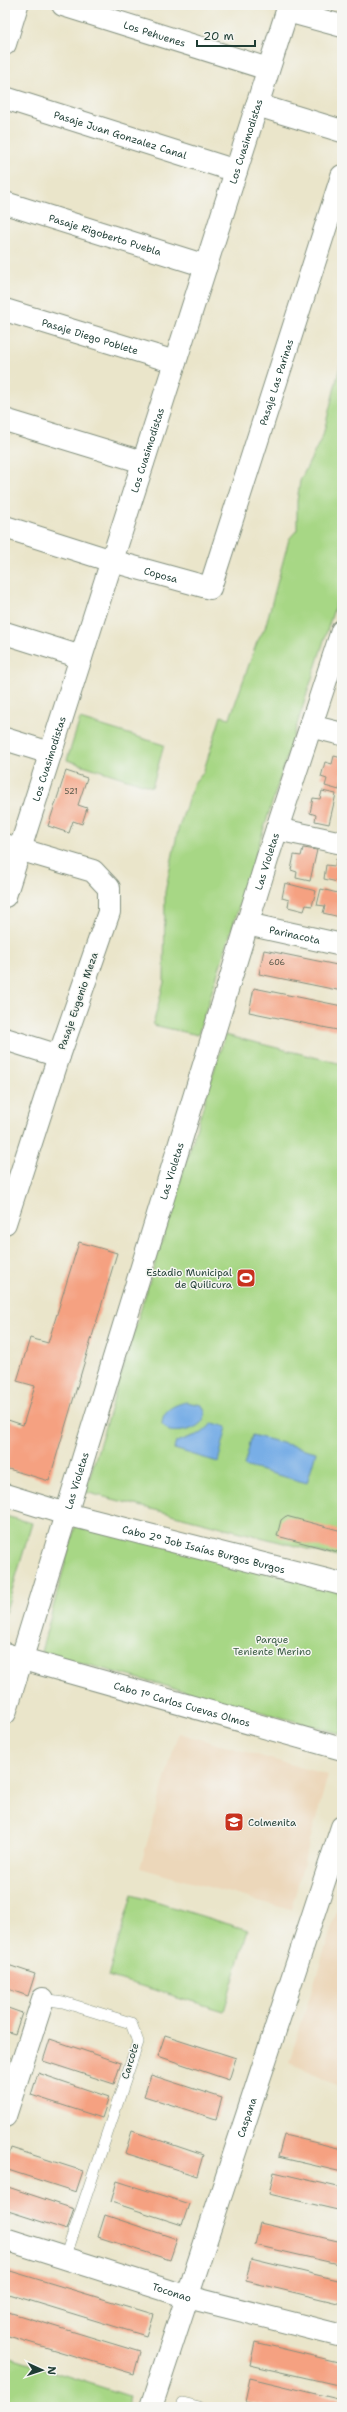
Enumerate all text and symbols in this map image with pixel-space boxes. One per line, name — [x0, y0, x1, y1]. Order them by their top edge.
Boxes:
street label: Los Pehuenes — [122, 18, 187, 49]
scale bar — [197, 22, 255, 48]
text: 20 m — [203, 28, 234, 44]
street label: Los Cuasimodistas — [226, 97, 265, 186]
street label: Pasaje Juan Gonzalez Canal — [52, 107, 188, 162]
street label: Pasaje Rigoberto Puebla — [47, 211, 164, 258]
street label: Pasaje Diego Poblete — [40, 315, 140, 357]
street label: Pasaje Las Parinas — [256, 337, 296, 427]
street label: Los Cuasimodistas — [128, 406, 167, 494]
street label: Coposa — [142, 564, 180, 586]
street label: Los Cuasimodistas — [29, 715, 68, 803]
house number: 521 — [64, 786, 78, 797]
street label: Las Violetas — [252, 831, 282, 891]
street label: Parinacota — [268, 923, 322, 947]
street label: Pasaje Eugenio Meza — [55, 950, 101, 1052]
house number: 606 — [269, 957, 286, 968]
street label: Las Violetas — [156, 1141, 186, 1201]
place label: Estadio Municipal de Quilicura — [146, 1266, 233, 1291]
sports icon: Estadio Municipal de Quilicura — [235, 1267, 257, 1289]
street label: Las Violetas — [61, 1450, 91, 1511]
street label: Cabo 2° Job Isaías Burgos Burgos — [121, 1522, 287, 1576]
park label: Parque Teniente Merino — [233, 1633, 311, 1658]
street label: Cabo 1° Carlos Cuevas Olmos — [112, 1678, 252, 1729]
school or university icon: Colmenita — [223, 1811, 245, 1833]
place label: Colmenita — [248, 1816, 297, 1829]
street label: Carcote — [118, 2041, 142, 2081]
street label: Caspana — [234, 2095, 259, 2139]
street label: Toconao — [151, 2280, 193, 2304]
north arrow — [22, 2350, 62, 2390]
text: N — [44, 2366, 59, 2376]

